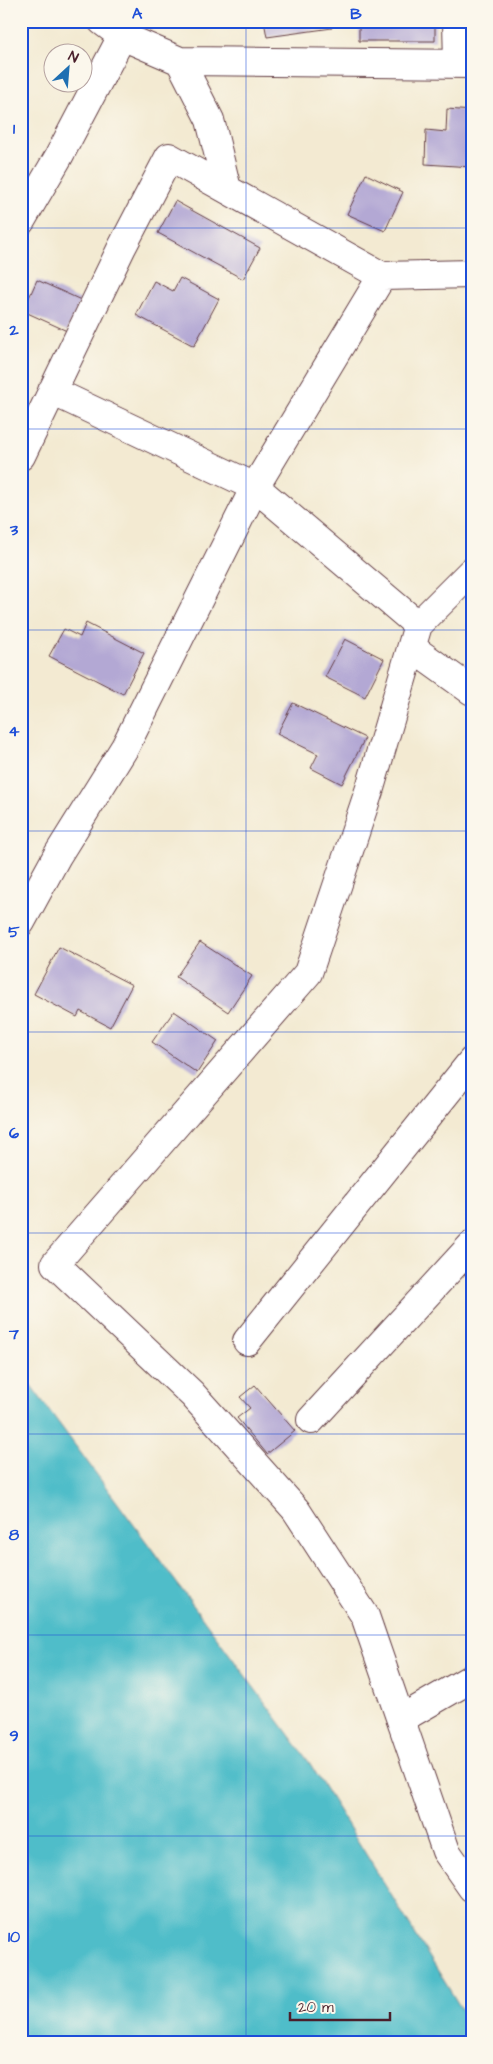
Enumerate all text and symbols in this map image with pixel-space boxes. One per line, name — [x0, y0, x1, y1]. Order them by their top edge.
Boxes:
text: A — [132, 3, 143, 25]
text: B — [350, 3, 362, 25]
north arrow — [42, 42, 92, 92]
text: N — [65, 46, 82, 68]
text: 1 — [13, 118, 16, 140]
text: 2 — [8, 319, 19, 341]
text: 3 — [9, 519, 19, 541]
text: 4 — [9, 720, 20, 742]
text: 5 — [8, 921, 20, 943]
text: 6 — [9, 1122, 19, 1144]
text: 7 — [8, 1323, 19, 1345]
text: 8 — [9, 1524, 20, 1546]
text: 9 — [9, 1725, 19, 1747]
text: 10 — [8, 1926, 20, 1948]
scale bar — [290, 1989, 390, 2021]
text: 20 m — [298, 1997, 334, 2018]

